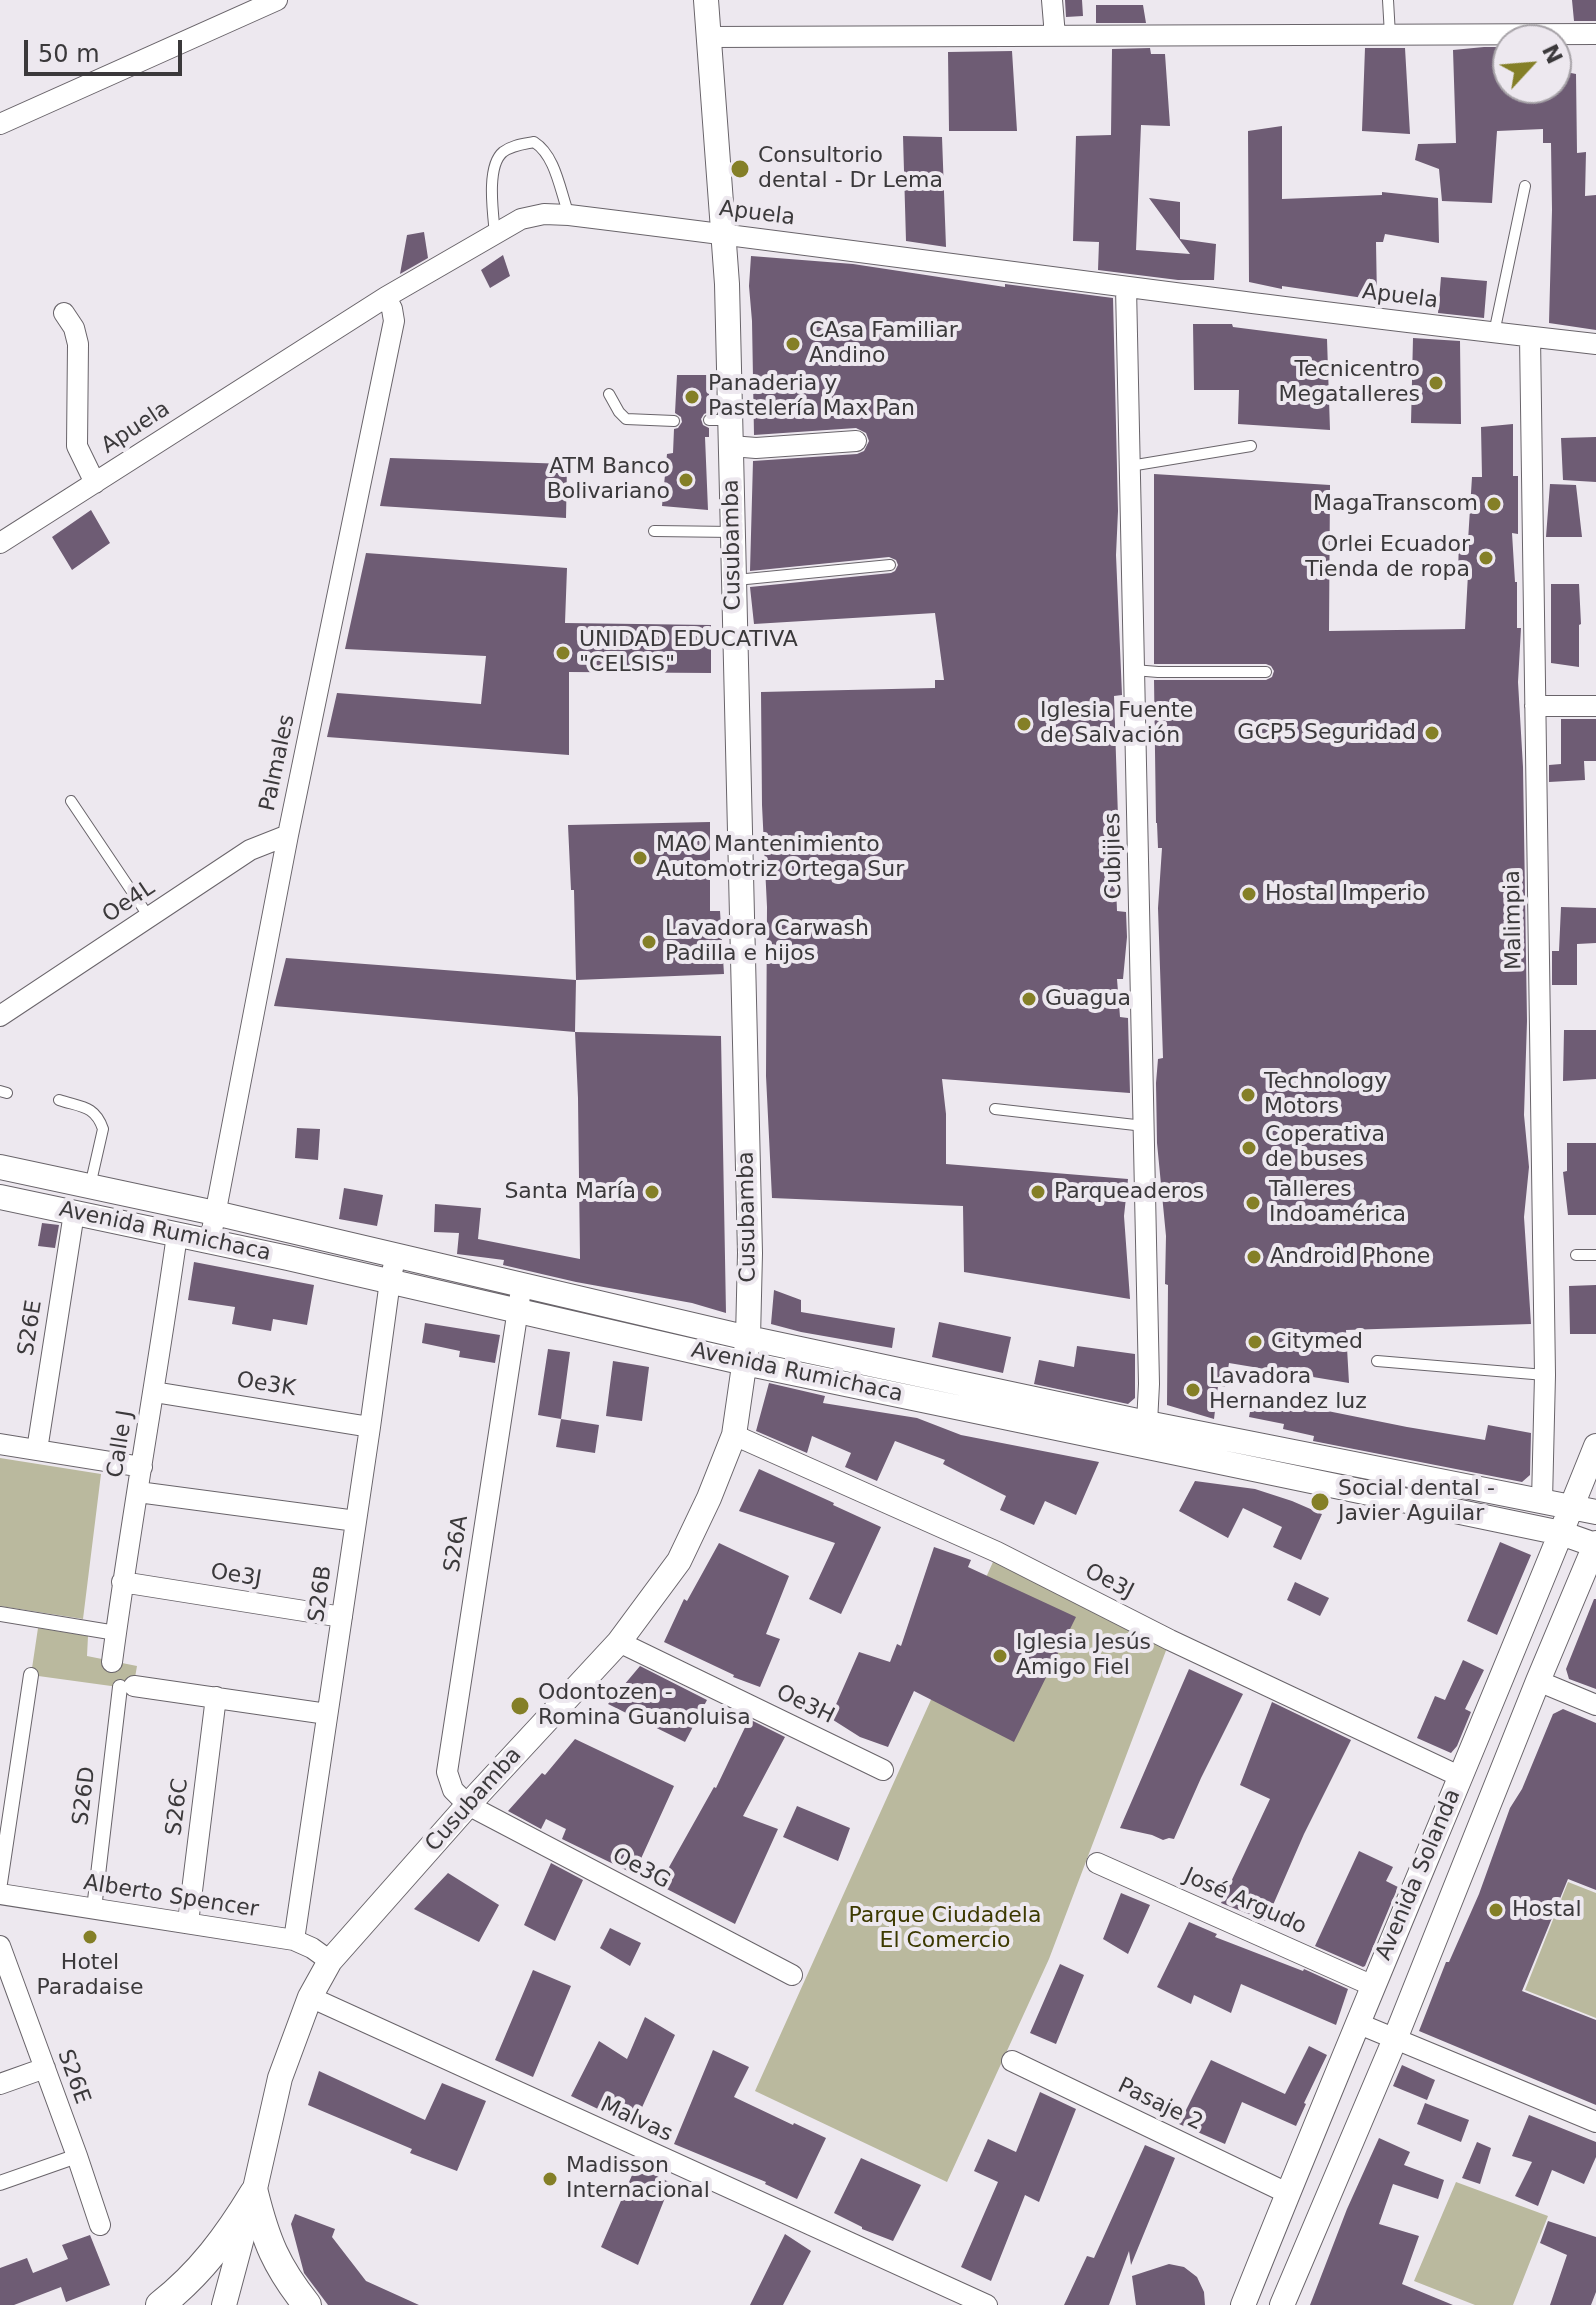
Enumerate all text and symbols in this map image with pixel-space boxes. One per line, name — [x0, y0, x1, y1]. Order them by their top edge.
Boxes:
scale bar — [28, 24, 186, 74]
north arrow — [1492, 24, 1572, 104]
text: 50 m — [38, 40, 100, 68]
text: N — [1537, 40, 1567, 68]
place label: Consultorio dental - Dr Lema — [758, 143, 943, 194]
marker: Consultorio dental - Dr Lema — [729, 158, 751, 180]
street label: Apuela — [718, 196, 796, 232]
street label: Apuela — [1361, 279, 1439, 315]
place label: CAsa Familiar Andino — [809, 318, 958, 370]
marker: CAsa Familiar Andino — [784, 335, 802, 353]
place label: Tecnicentro Megatalleres — [1279, 357, 1420, 408]
place label: Panaderia y Pastelería Max Pan — [708, 371, 915, 422]
marker: Tecnicentro Megatalleres — [1427, 374, 1445, 392]
marker: Panaderia y Pastelería Max Pan — [683, 388, 701, 406]
street label: Apuela — [97, 396, 175, 460]
place label: ATM Banco Bolivariano — [547, 454, 670, 506]
marker: ATM Banco Bolivariano — [677, 471, 695, 489]
street label: Cusubamba — [719, 479, 747, 611]
place label: MagaTranscom — [1313, 491, 1478, 517]
marker: MagaTranscom — [1485, 495, 1503, 513]
place label: Orlei Ecuador Tienda de ropa — [1305, 532, 1470, 584]
marker: Orlei Ecuador Tienda de ropa — [1477, 549, 1495, 567]
place label: UNIDAD EDUCATIVA "CELSIS" — [579, 627, 798, 678]
marker: UNIDAD EDUCATIVA "CELSIS" — [554, 644, 572, 662]
place label: Iglesia Fuente de Salvación — [1040, 698, 1193, 750]
street label: Palmales — [255, 712, 301, 814]
marker: Iglesia Fuente de Salvación — [1015, 715, 1033, 733]
place label: GCP5 Seguridad — [1237, 720, 1416, 746]
marker: GCP5 Seguridad — [1423, 724, 1441, 742]
street label: Cubijies — [1100, 812, 1128, 900]
place label: MAO Mantenimiento Automotriz Ortega Sur — [656, 832, 904, 884]
marker: MAO Mantenimiento Automotriz Ortega Sur — [631, 849, 649, 867]
street label: Malimpia — [1500, 870, 1528, 970]
street label: Oe4L — [98, 875, 160, 929]
place label: Hostal Imperio — [1265, 881, 1426, 907]
marker: Hostal Imperio — [1240, 885, 1258, 903]
place label: Lavadora Carwash Padilla e hijos — [665, 916, 869, 968]
marker: Lavadora Carwash Padilla e hijos — [640, 933, 658, 951]
place label: Guagua — [1045, 986, 1131, 1012]
marker: Guagua — [1020, 990, 1038, 1008]
place label: Technology Motors — [1264, 1069, 1387, 1120]
marker: Technology Motors — [1239, 1086, 1257, 1104]
place label: Coperativa de buses — [1265, 1122, 1385, 1174]
marker: Coperativa de buses — [1240, 1139, 1258, 1157]
street label: Cusubamba — [734, 1151, 762, 1283]
place label: Talleres Indoamérica — [1269, 1177, 1406, 1228]
place label: Santa María — [504, 1179, 636, 1205]
place label: Parqueaderos — [1054, 1179, 1204, 1205]
marker: Santa María — [643, 1183, 661, 1201]
marker: Parqueaderos — [1029, 1183, 1047, 1201]
marker: Talleres Indoamérica — [1244, 1194, 1262, 1212]
street label: Avenida Rumichaca — [57, 1197, 273, 1267]
place label: Android Phone — [1270, 1244, 1430, 1270]
marker: Android Phone — [1245, 1248, 1263, 1266]
street label: S26E — [14, 1298, 48, 1358]
place label: Citymed — [1271, 1329, 1363, 1355]
marker: Citymed — [1246, 1333, 1264, 1351]
street label: Avenida Rumichaca — [689, 1338, 905, 1408]
place label: Lavadora Hernandez luz — [1209, 1364, 1367, 1416]
street label: Oe3K — [235, 1367, 297, 1403]
marker: Lavadora Hernandez luz — [1184, 1381, 1202, 1399]
street label: Calle J — [103, 1408, 139, 1480]
place label: Social dental - Javier Aguilar — [1338, 1476, 1495, 1528]
marker: Social dental - Javier Aguilar — [1309, 1491, 1331, 1513]
street label: S26A — [440, 1514, 474, 1574]
street label: Oe3J — [209, 1559, 263, 1593]
street label: Oe3J — [1080, 1559, 1138, 1605]
street label: S26B — [304, 1564, 338, 1624]
place label: Iglesia Jesús Amigo Fiel — [1016, 1630, 1151, 1682]
marker: Iglesia Jesús Amigo Fiel — [991, 1647, 1009, 1665]
place label: Odontozen - Romina Guanoluisa — [538, 1680, 751, 1732]
street label: Oe3H — [772, 1680, 838, 1730]
marker: Odontozen - Romina Guanoluisa — [509, 1695, 531, 1717]
street label: Cusubamba — [420, 1742, 528, 1858]
street label: S26D — [68, 1765, 102, 1827]
street label: S26C — [161, 1777, 195, 1837]
street label: Avenida Solanda — [1371, 1786, 1467, 1964]
street label: Oe3G — [607, 1843, 675, 1895]
street label: José Argudo — [1180, 1863, 1310, 1941]
street label: Alberto Spencer — [82, 1870, 260, 1924]
place label: Hostal — [1512, 1897, 1582, 1923]
marker: Hostal — [1487, 1901, 1505, 1919]
park label: Parque Ciudadela El Comercio — [849, 1903, 1041, 1954]
marker: Hotel Paradaise — [81, 1928, 99, 1946]
place label: Hotel Paradaise — [37, 1950, 143, 2002]
street label: S26E — [51, 2046, 95, 2108]
street label: Pasaje 2 — [1113, 2073, 1207, 2137]
street label: Malvas — [596, 2092, 676, 2148]
place label: Madisson Internacional — [566, 2153, 710, 2204]
marker: Madisson Internacional — [541, 2170, 559, 2188]

